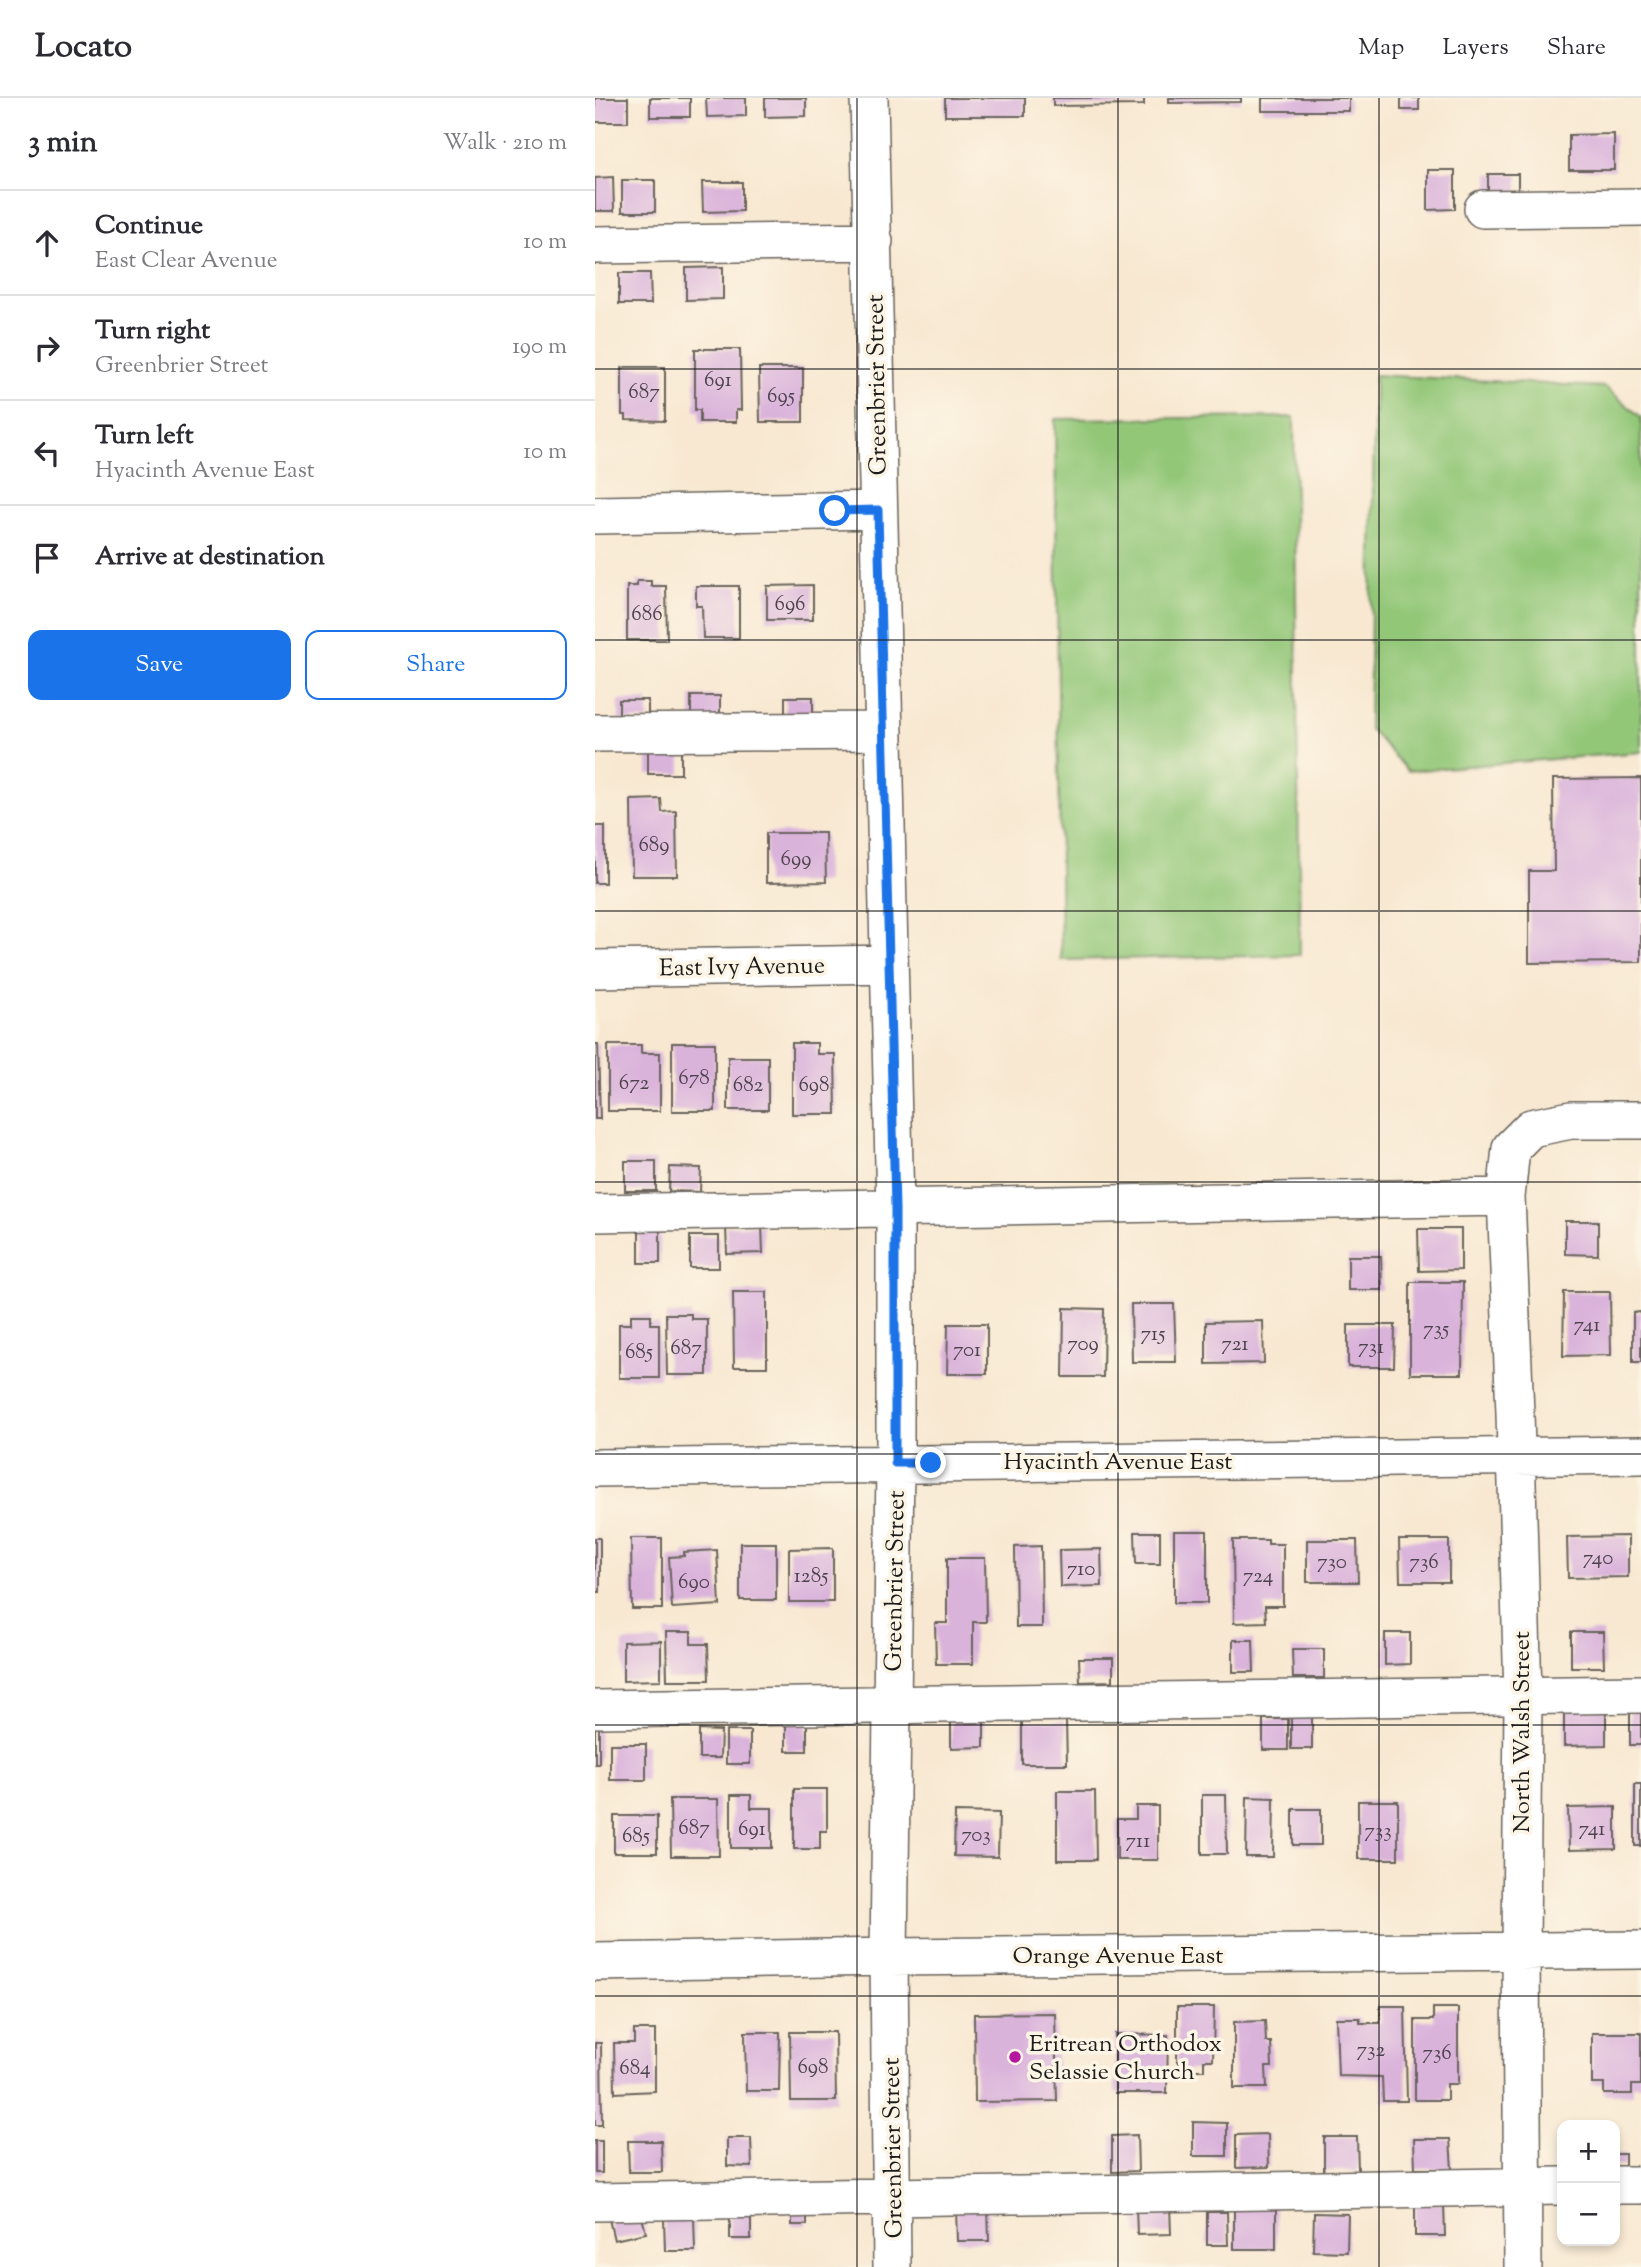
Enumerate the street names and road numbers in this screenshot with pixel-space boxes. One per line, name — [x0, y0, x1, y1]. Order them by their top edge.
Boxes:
street label: Greenbrier Street — [859, 294, 897, 476]
street label: East Ivy Avenue — [659, 950, 825, 986]
street label: Hyacinth Avenue East — [1003, 1446, 1233, 1480]
street label: Greenbrier Street — [877, 1490, 915, 1672]
street label: North Walsh Street — [1506, 1631, 1540, 1833]
street label: Orange Avenue East — [1013, 1940, 1223, 1974]
street label: Greenbrier Street — [875, 2057, 913, 2239]

